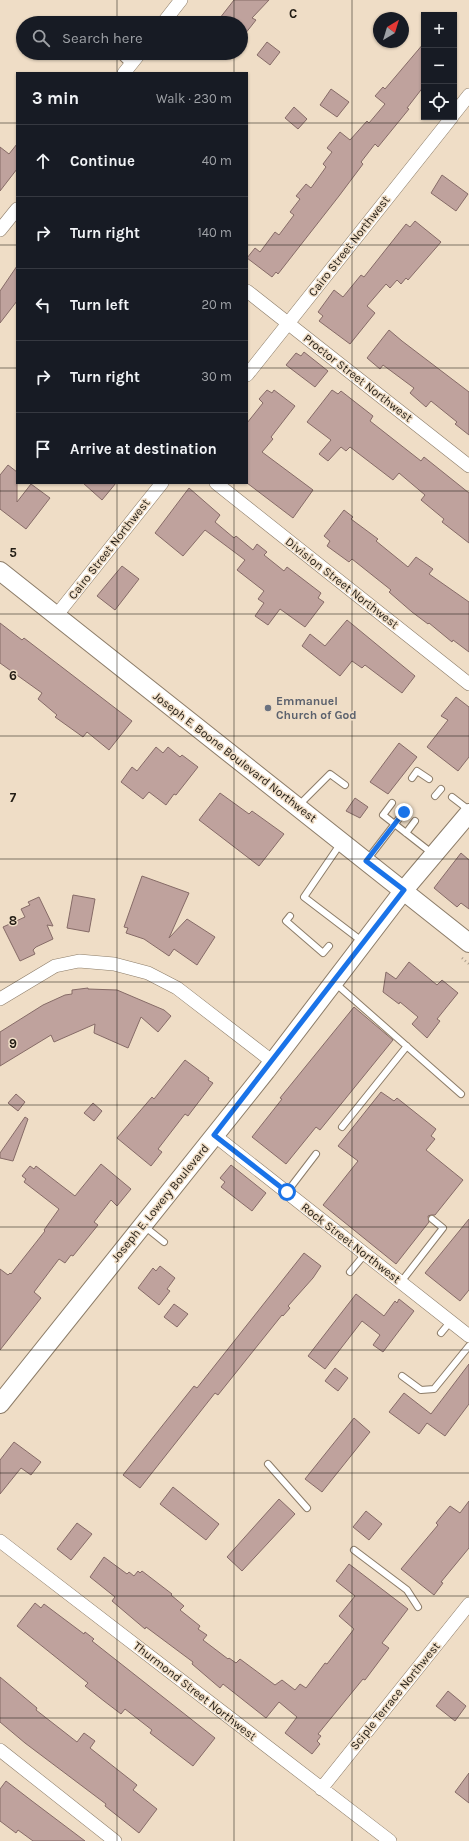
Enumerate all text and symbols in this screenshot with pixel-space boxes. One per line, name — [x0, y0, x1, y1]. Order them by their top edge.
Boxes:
text: C — [289, 6, 297, 21]
north arrow — [373, 12, 409, 48]
map controls — [421, 12, 457, 120]
button: + — [421, 12, 457, 48]
search box — [16, 16, 248, 60]
icon: search — [30, 27, 52, 49]
text: Search here — [62, 29, 143, 47]
button: − — [421, 48, 457, 84]
button: locate — [421, 84, 457, 120]
text: 3 min — [32, 88, 79, 108]
text: Walk · 230 m — [156, 91, 232, 106]
icon: ahead — [32, 150, 54, 172]
text: Continue — [70, 152, 135, 170]
text: 40 m — [202, 153, 232, 168]
street label: Cairo Street Northwest — [305, 193, 393, 299]
icon: right — [32, 222, 54, 244]
text: Turn right — [70, 224, 140, 242]
text: 140 m — [197, 225, 232, 240]
icon: left — [32, 294, 54, 316]
text: Turn left — [70, 296, 129, 314]
text: 20 m — [202, 297, 232, 312]
street label: Proctor Street Northwest — [301, 331, 416, 425]
icon: right — [32, 366, 54, 388]
text: Turn right — [70, 368, 140, 386]
text: 30 m — [201, 369, 232, 384]
icon: arrive — [32, 438, 54, 460]
text: Arrive at destination — [70, 440, 217, 458]
street label: Cairo Street Northwest — [65, 496, 153, 602]
street label: Division Street Northwest — [283, 534, 402, 632]
text: 5 — [9, 545, 17, 560]
text: 6 — [9, 668, 17, 683]
street label: Joseph E. Boone Boulevard Northwest — [150, 689, 320, 826]
place label: Emmanuel Church of God — [276, 694, 357, 722]
marker: Emmanuel Church of God — [263, 703, 273, 713]
text: 7 — [10, 790, 17, 805]
route end — [395, 803, 413, 821]
text: 8 — [9, 913, 17, 928]
text: 9 — [9, 1036, 17, 1051]
street label: Joseph E. Lowery Boulevard — [108, 1141, 212, 1265]
route start — [278, 1183, 296, 1201]
street label: Rock Street Northwest — [299, 1200, 404, 1286]
street label: Thurmond Street Northwest — [131, 1639, 260, 1744]
street label: Sciple Terrace Northwest — [347, 1639, 443, 1753]

